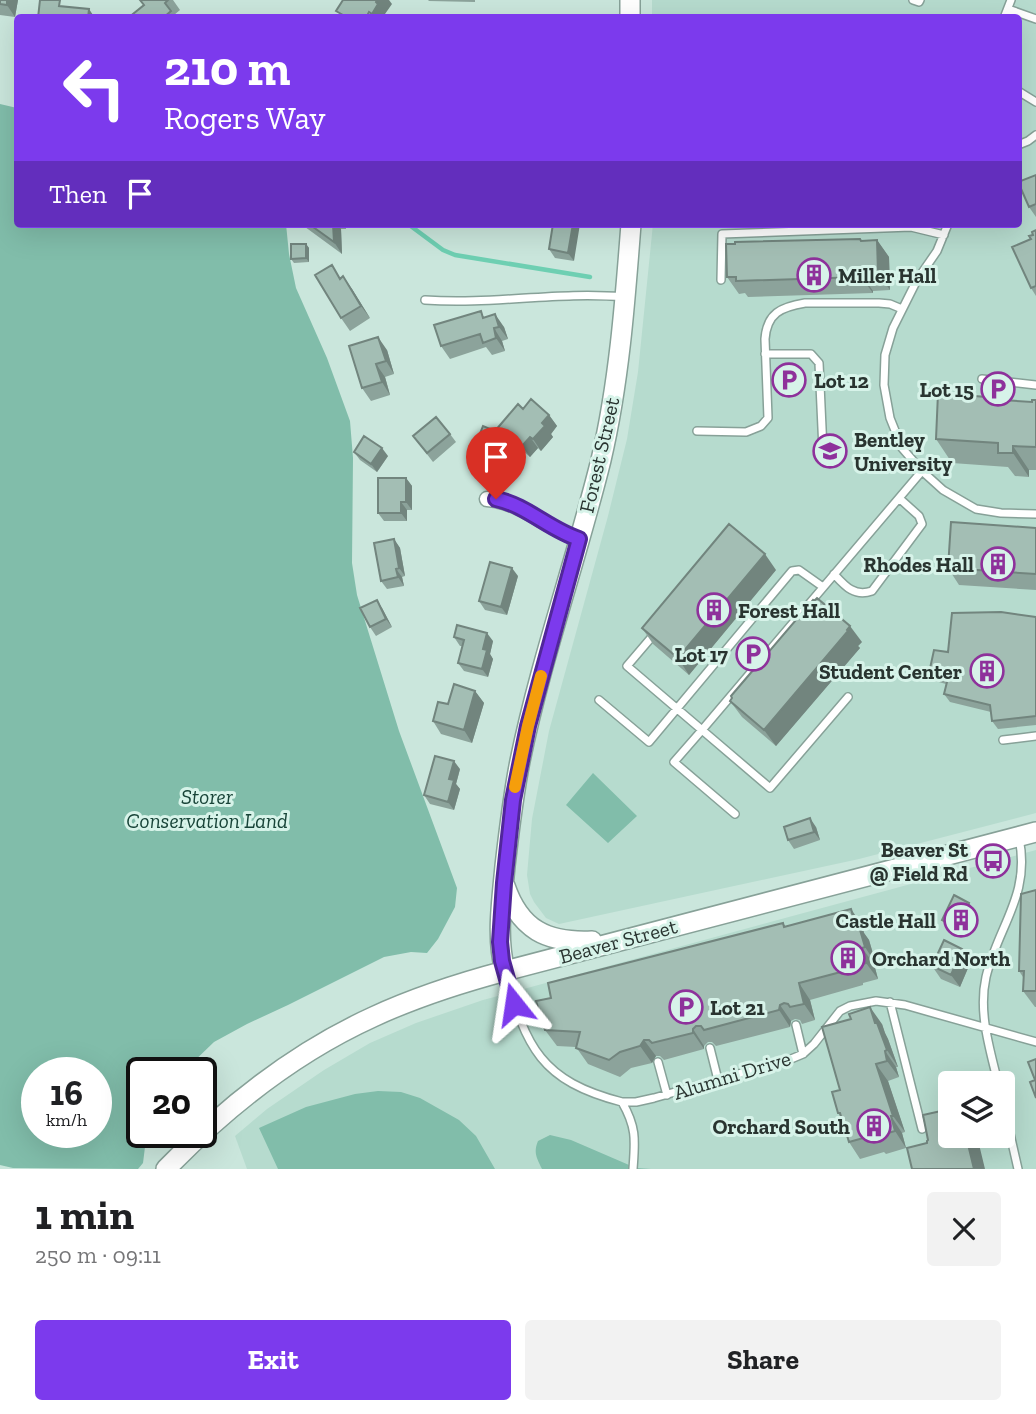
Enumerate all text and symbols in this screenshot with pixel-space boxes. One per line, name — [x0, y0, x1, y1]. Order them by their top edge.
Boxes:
text: 210 m — [164, 39, 290, 98]
icon: left — [49, 42, 140, 133]
text: Rogers Way — [164, 99, 326, 137]
icon: arrive — [121, 175, 159, 213]
text: Then — [49, 178, 107, 210]
building icon: Miller Hall — [795, 256, 833, 294]
place label: Miller Hall — [838, 263, 936, 288]
parking icon: Lot 12 — [770, 361, 808, 399]
place label: Lot 12 — [814, 368, 869, 393]
parking icon: Lot 15 — [979, 370, 1017, 408]
place label: Lot 15 — [920, 377, 974, 402]
street label: Forest Street — [574, 395, 624, 515]
pin — [466, 427, 526, 499]
place label: Bentley University — [854, 427, 952, 476]
school or university icon: Bentley University — [811, 432, 849, 470]
icon: arrive — [477, 438, 515, 476]
building icon: Rhodes Hall — [979, 545, 1017, 583]
place label: Rhodes Hall — [863, 552, 974, 577]
building icon: Forest Hall — [695, 591, 733, 629]
place label: Forest Hall — [738, 598, 840, 623]
parking icon: Lot 17 — [734, 635, 772, 673]
place label: Lot 17 — [675, 642, 729, 667]
building icon: Student Center — [968, 652, 1006, 690]
place label: Student Center — [819, 659, 962, 684]
park label: Storer Conservation Land — [126, 784, 288, 833]
place label: Beaver St @ Field Rd — [870, 837, 969, 886]
bus stop icon: Beaver St @ Field Rd — [974, 842, 1012, 880]
building icon: Castle Hall — [942, 901, 980, 939]
place label: Castle Hall — [835, 908, 936, 933]
street label: Beaver Street — [556, 913, 680, 969]
building icon: Orchard North — [829, 939, 867, 977]
place label: Orchard North — [872, 946, 1010, 971]
position arrow — [477, 967, 551, 1041]
parking icon: Lot 21 — [667, 988, 705, 1026]
place label: Lot 21 — [710, 995, 765, 1020]
street label: Alumni Drive — [670, 1045, 794, 1105]
speed limit sign: 20 — [126, 1057, 217, 1148]
map controls — [938, 1071, 1015, 1148]
button: layers — [938, 1071, 1015, 1148]
text: 16 — [50, 1072, 83, 1114]
building icon: Orchard South — [855, 1107, 893, 1145]
text: km/h — [46, 1109, 87, 1131]
place label: Orchard South — [712, 1114, 850, 1139]
text: 1 min — [35, 1189, 134, 1240]
button: close — [927, 1192, 1001, 1266]
text: 250 m · 09:11 — [35, 1241, 161, 1269]
button: Exit — [35, 1320, 511, 1400]
button: Share — [525, 1320, 1001, 1400]

